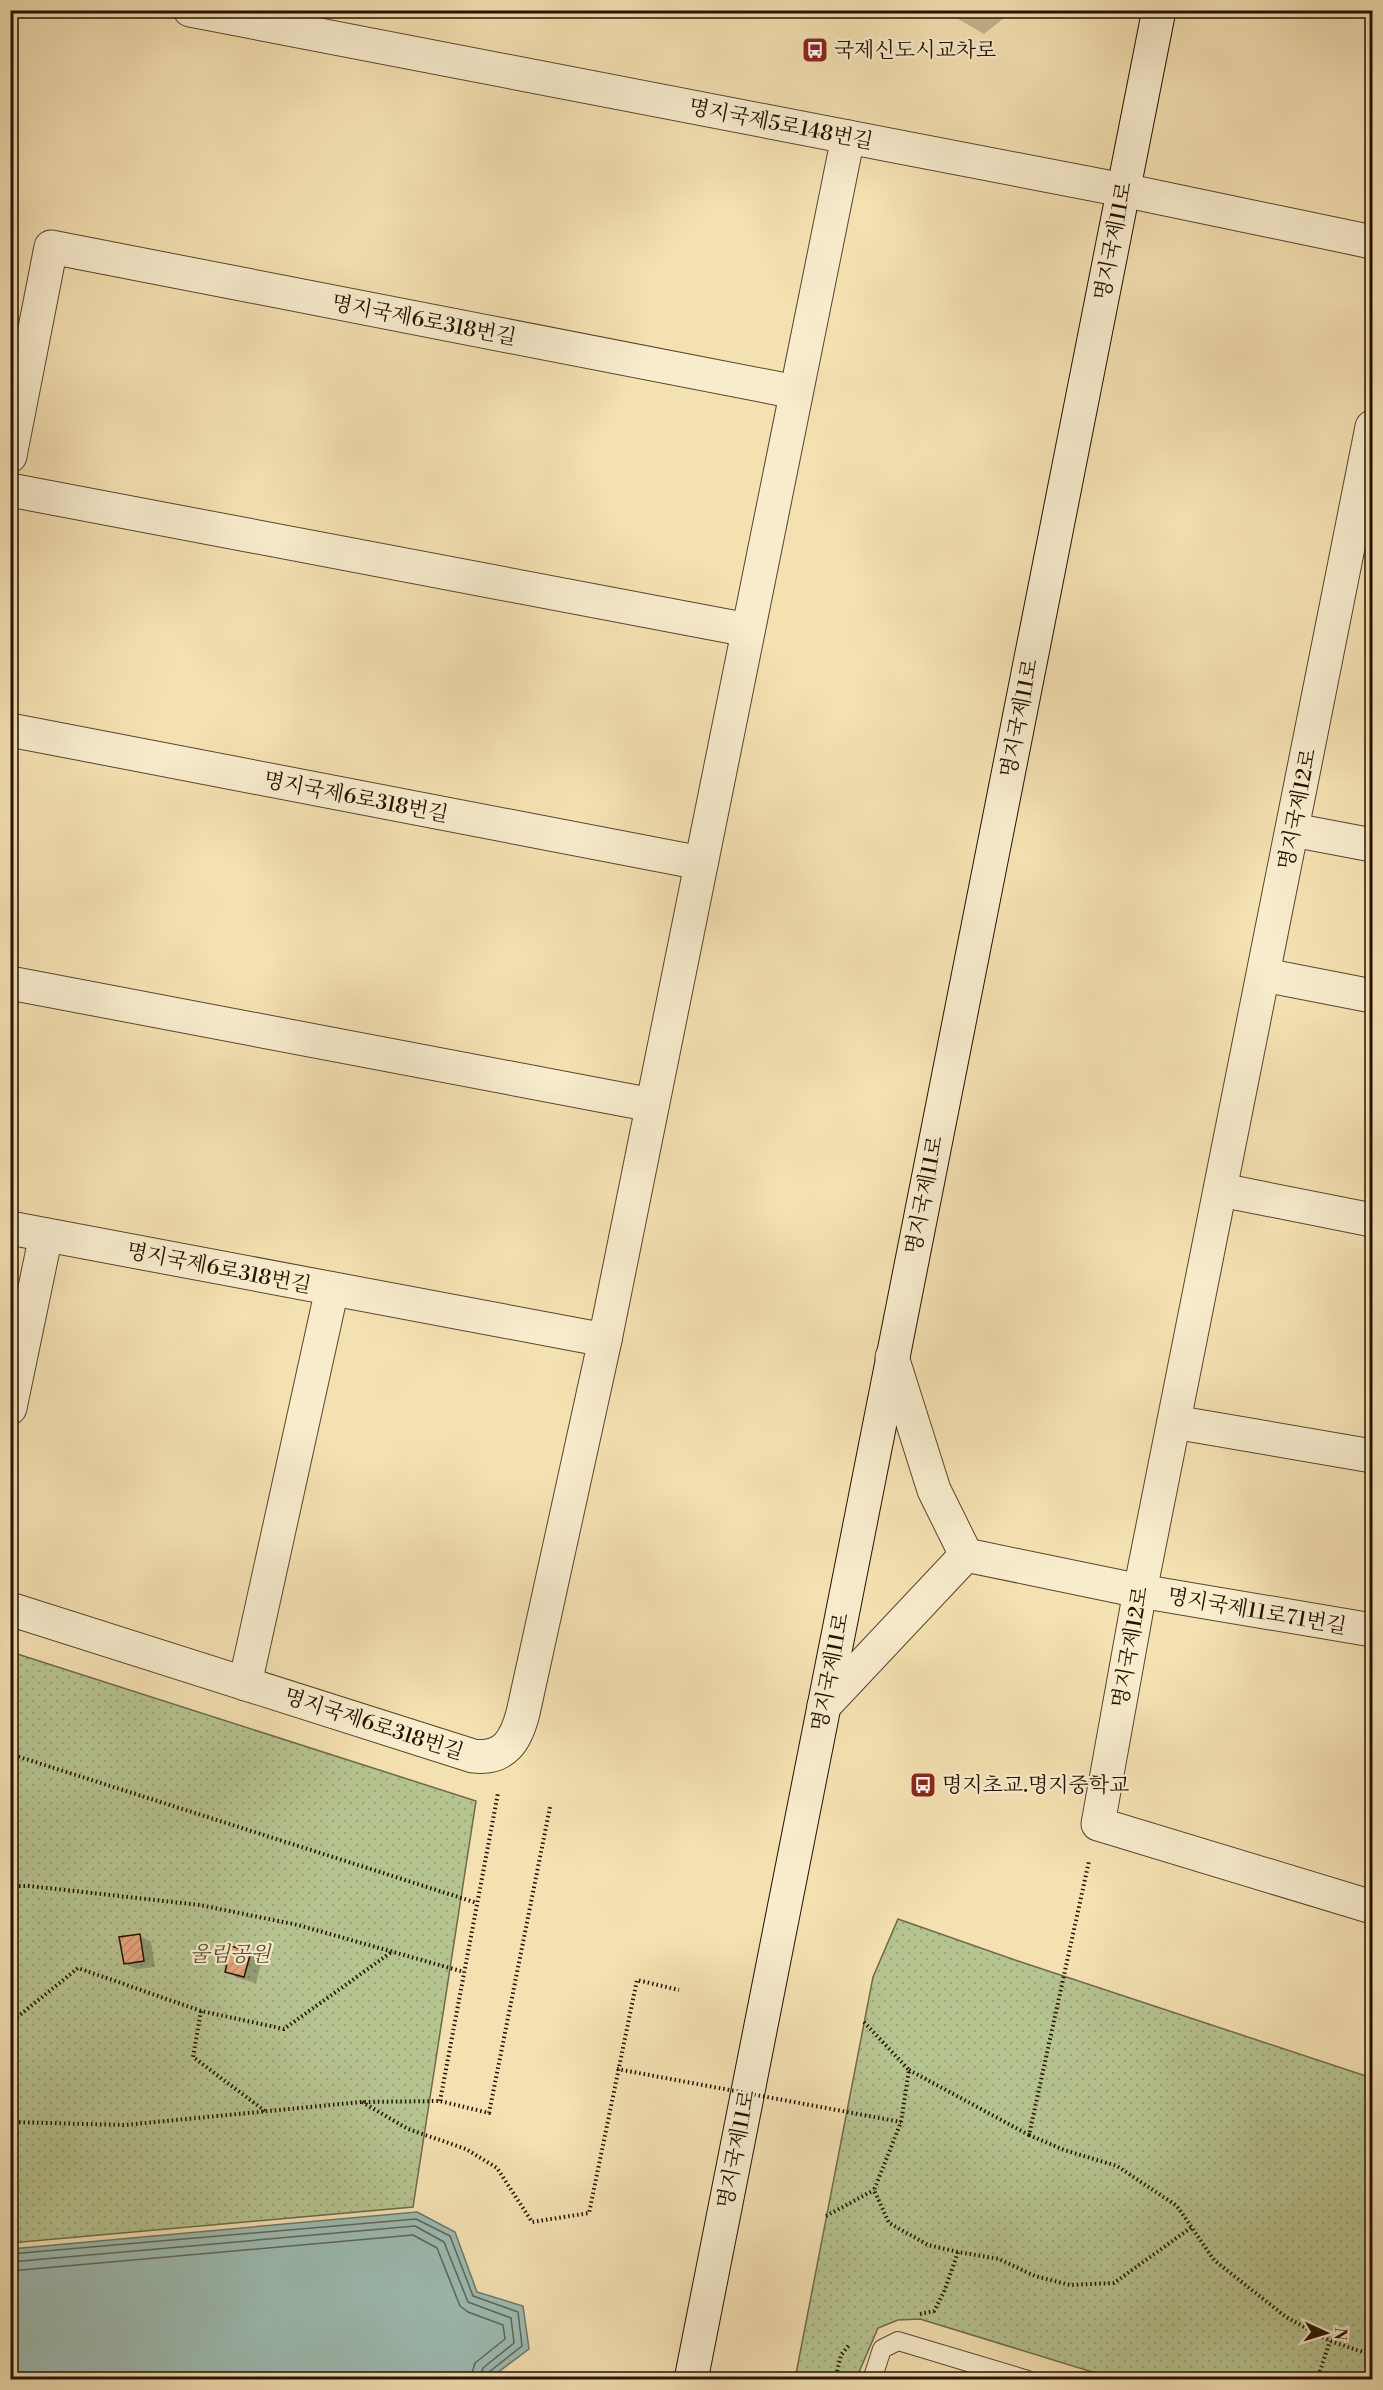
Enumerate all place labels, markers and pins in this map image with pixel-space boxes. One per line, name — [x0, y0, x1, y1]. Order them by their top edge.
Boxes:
bus stop icon: 국제신도시교차로 — [800, 35, 830, 65]
place label: 국제신도시교차로 — [834, 38, 996, 64]
bus stop icon: 명지초교.명지중학교 — [908, 1770, 938, 1800]
place label: 명지초교.명지중학교 — [942, 1773, 1129, 1799]

